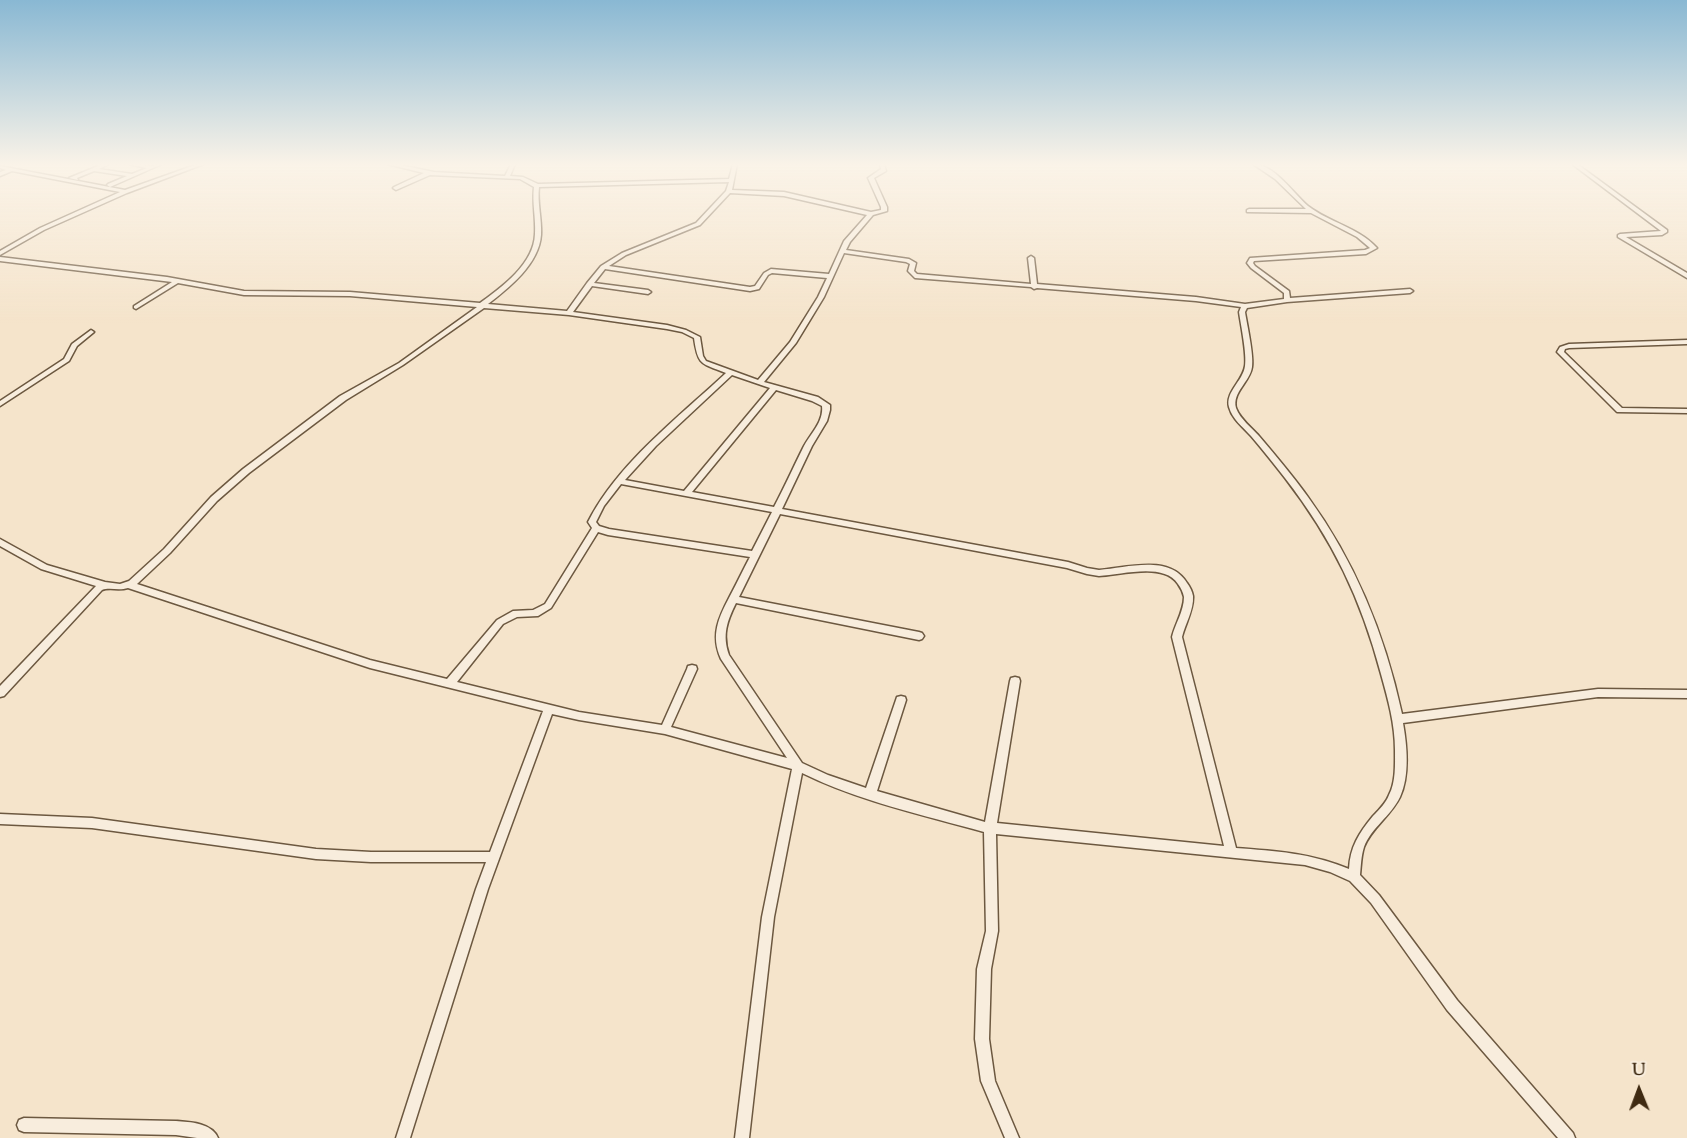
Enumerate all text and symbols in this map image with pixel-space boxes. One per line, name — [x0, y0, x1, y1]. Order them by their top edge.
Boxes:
north arrow — [1609, 1060, 1669, 1120]
text: U — [1632, 1060, 1645, 1083]

